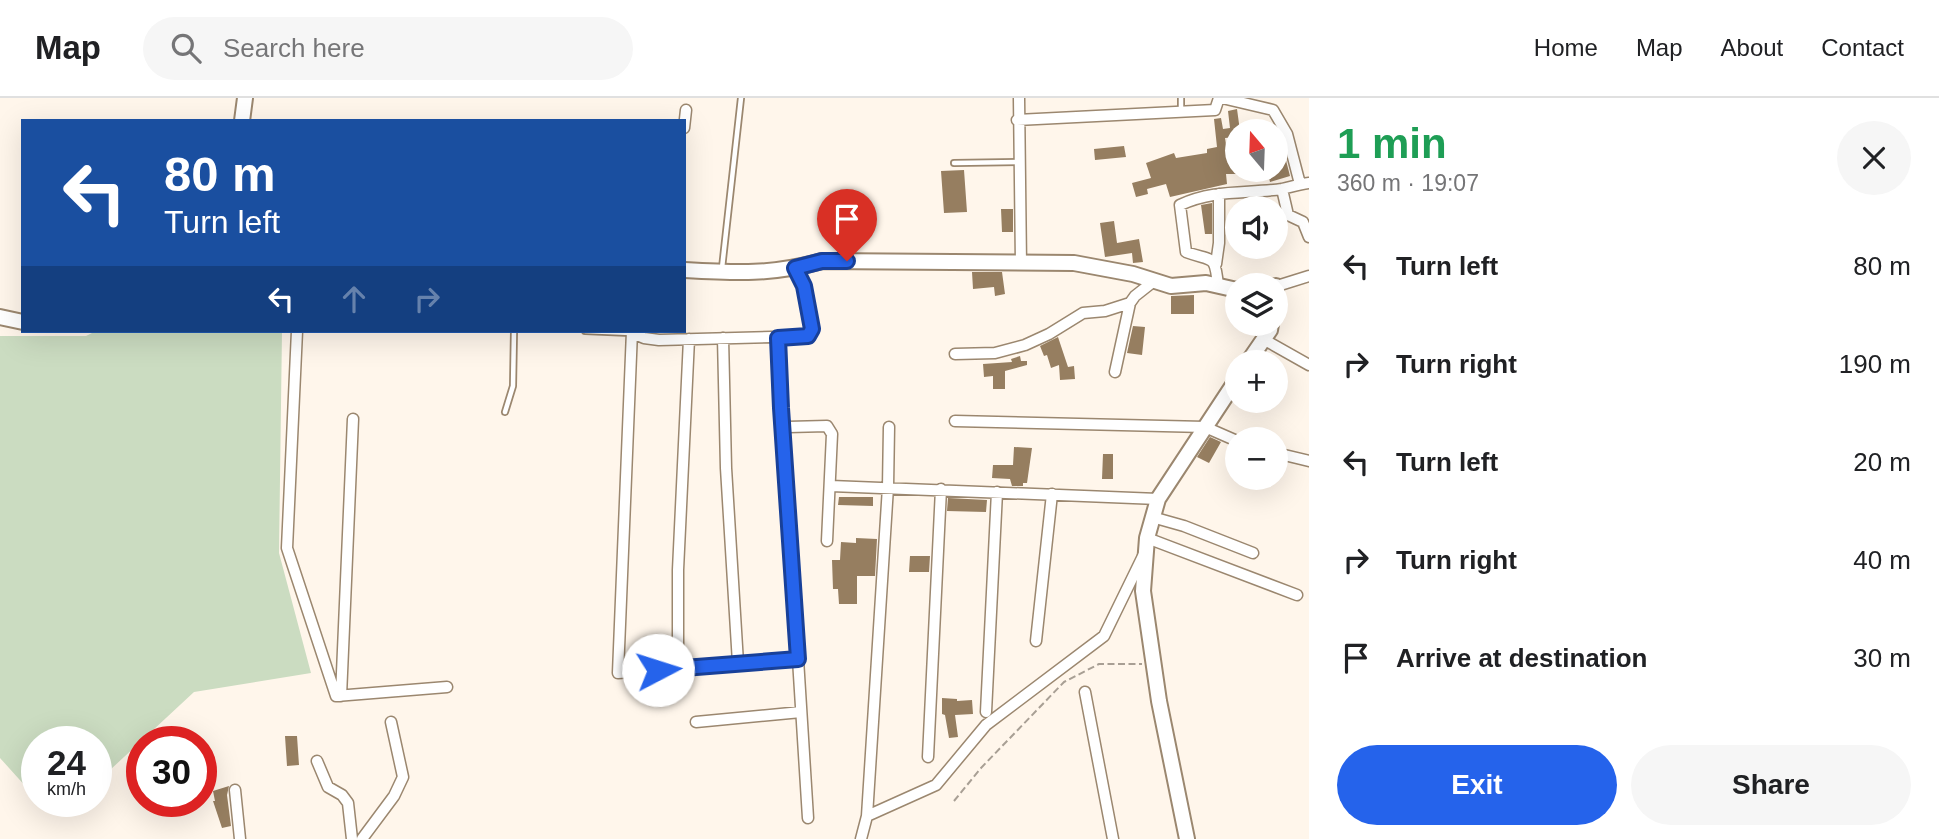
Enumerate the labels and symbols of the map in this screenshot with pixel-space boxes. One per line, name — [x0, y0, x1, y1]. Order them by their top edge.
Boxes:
north arrow — [1225, 119, 1288, 182]
pin — [817, 189, 877, 261]
position arrow — [621, 633, 695, 707]
speed limit sign: 30 — [126, 726, 217, 817]

